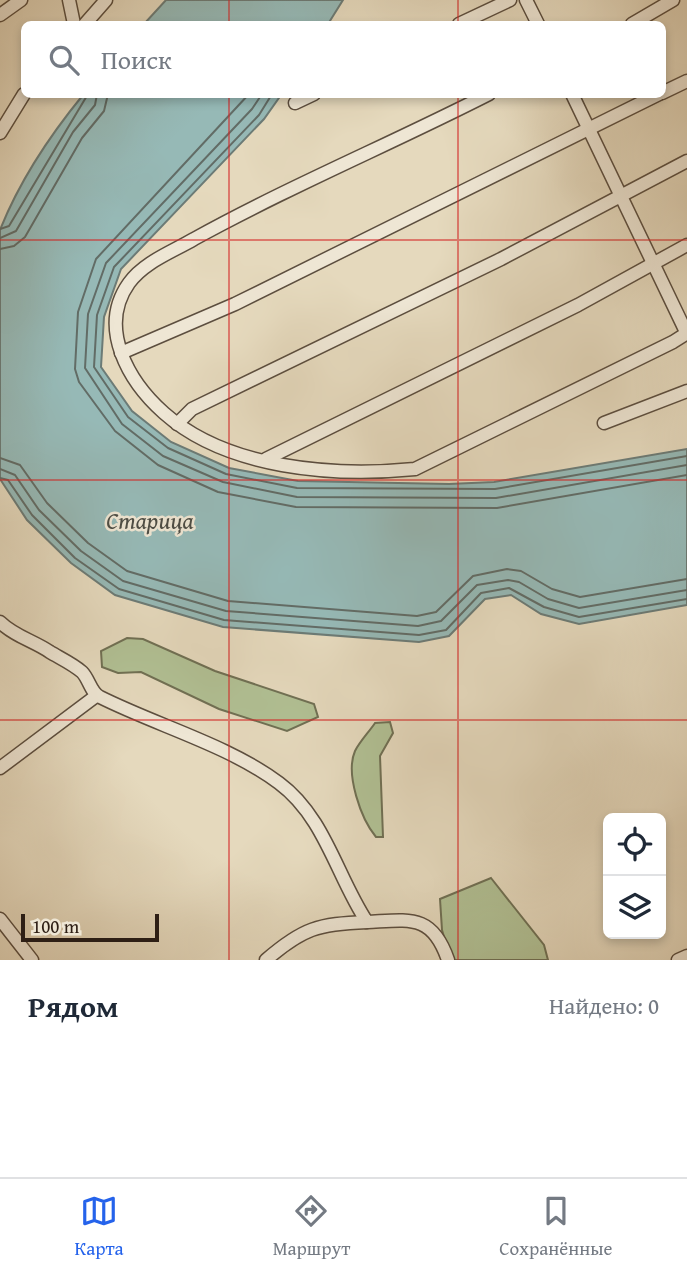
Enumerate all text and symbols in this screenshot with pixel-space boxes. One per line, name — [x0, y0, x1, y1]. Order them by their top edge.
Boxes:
search box — [21, 21, 666, 98]
text: Поиск — [101, 40, 172, 79]
icon: search — [45, 41, 83, 79]
water label: Старица — [106, 503, 194, 538]
map controls — [603, 813, 666, 939]
button: locate — [603, 813, 666, 876]
button: layers — [603, 876, 666, 939]
scale bar — [21, 911, 159, 943]
text: 100 m — [32, 912, 79, 940]
text: Рядом — [28, 984, 119, 1028]
text: Найдено: 0 — [549, 989, 659, 1022]
tab: Карта — [74, 1192, 124, 1262]
tab: Маршрут — [273, 1192, 350, 1262]
tab: Сохранённые — [499, 1192, 612, 1262]

